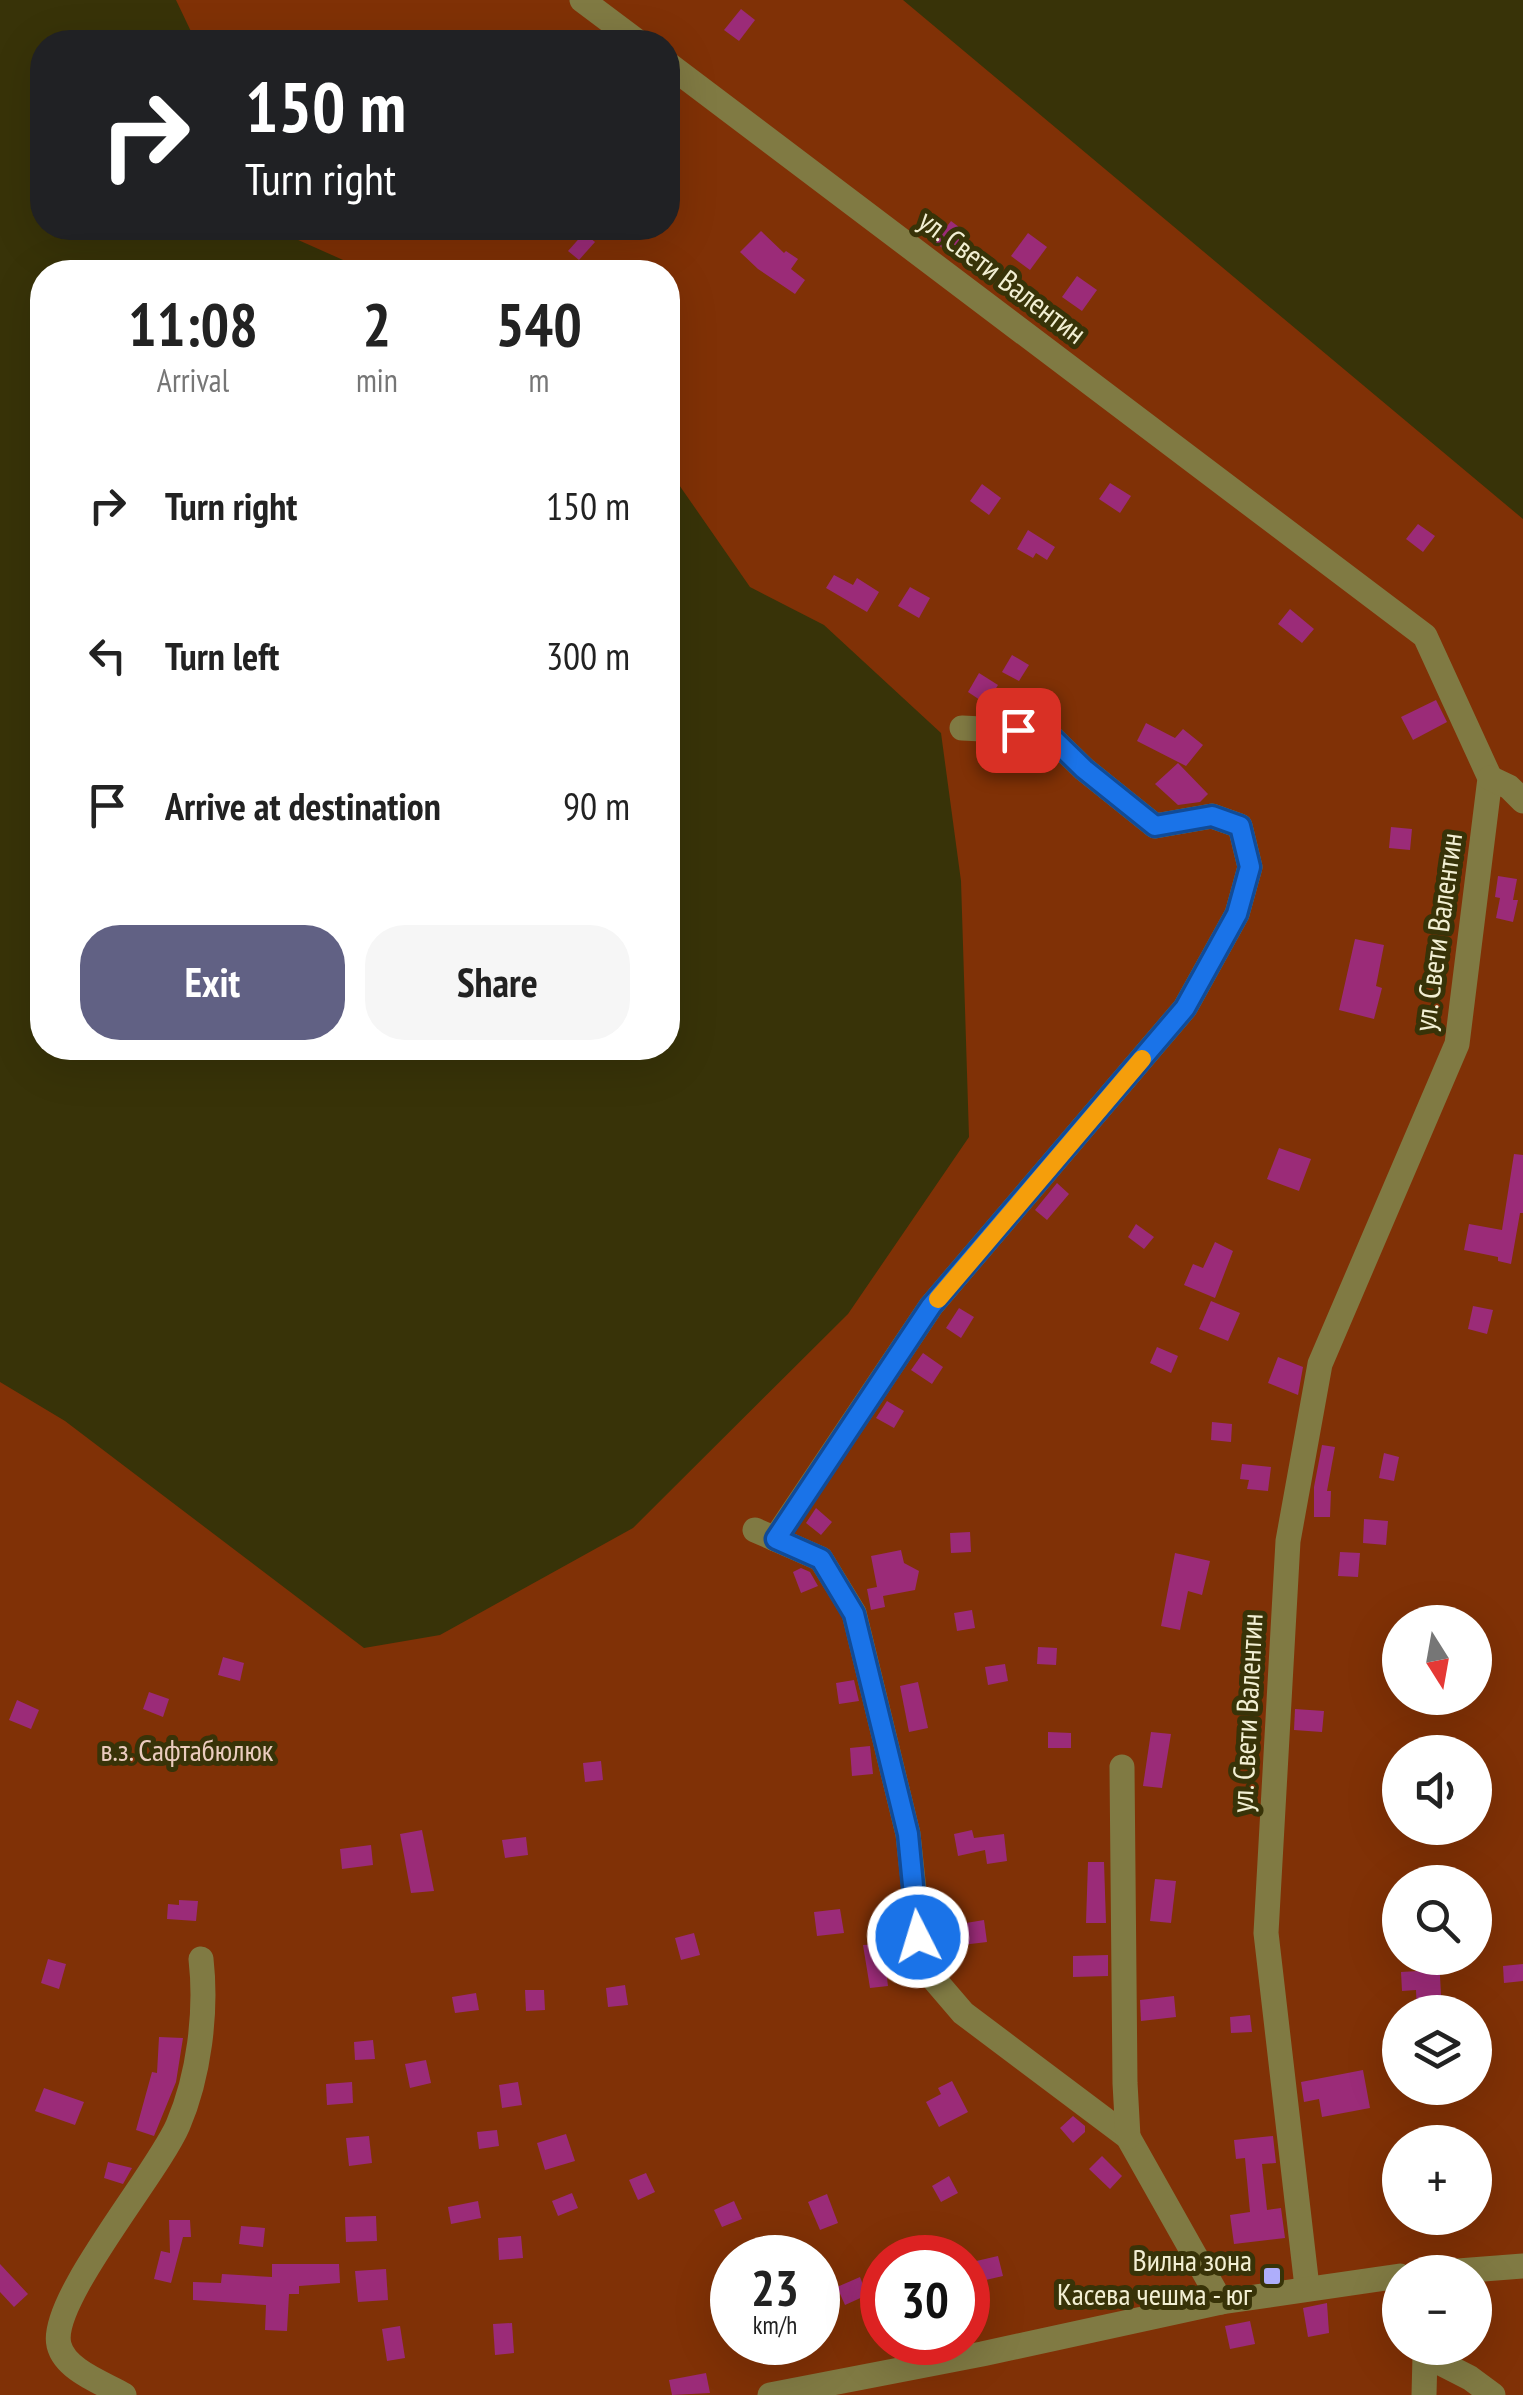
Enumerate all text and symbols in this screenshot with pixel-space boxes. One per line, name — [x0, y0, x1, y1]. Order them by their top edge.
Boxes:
text: 150 m — [245, 61, 406, 151]
icon: right — [80, 70, 210, 200]
text: Turn right — [245, 149, 396, 207]
street label: ул. Свети Валентин — [912, 200, 1094, 352]
text: 11:08 — [128, 285, 258, 363]
text: 2 — [363, 285, 391, 363]
text: 540 — [496, 285, 582, 363]
text: Arrival — [157, 359, 229, 401]
text: min — [356, 359, 398, 401]
text: m — [528, 359, 549, 401]
icon: right — [80, 478, 135, 533]
text: Turn right — [165, 481, 297, 530]
text: 150 m — [546, 481, 630, 530]
icon: left — [80, 628, 135, 683]
text: Turn left — [165, 631, 279, 680]
text: 300 m — [546, 631, 630, 680]
pin — [976, 688, 1061, 773]
icon: arrive — [991, 703, 1046, 758]
icon: arrive — [80, 778, 135, 833]
text: Arrive at destination — [165, 781, 441, 830]
text: 90 m — [563, 781, 630, 830]
street label: ул. Свети Валентин — [1404, 830, 1470, 1034]
button: Exit — [80, 925, 345, 1040]
button: Share — [365, 925, 630, 1040]
north arrow — [1382, 1605, 1492, 1715]
map controls — [1382, 1605, 1492, 2365]
street label: ул. Свети Валентин — [1221, 1612, 1271, 1814]
park label: в.з. Сафтабюлюк — [101, 1730, 274, 1769]
button: sound — [1382, 1735, 1492, 1845]
button: search — [1382, 1865, 1492, 1975]
position arrow — [866, 1885, 970, 1989]
button: layers — [1382, 1995, 1492, 2105]
button: + — [1382, 2125, 1492, 2235]
speed limit sign: 30 — [860, 2235, 990, 2365]
place label: Вилна зона Касева чешма - юг — [1057, 2240, 1252, 2313]
text: 23 — [751, 2255, 799, 2320]
button: − — [1382, 2255, 1492, 2365]
marker: Вилна зона Касева чешма - юг — [1261, 2265, 1283, 2287]
text: km/h — [753, 2309, 797, 2341]

